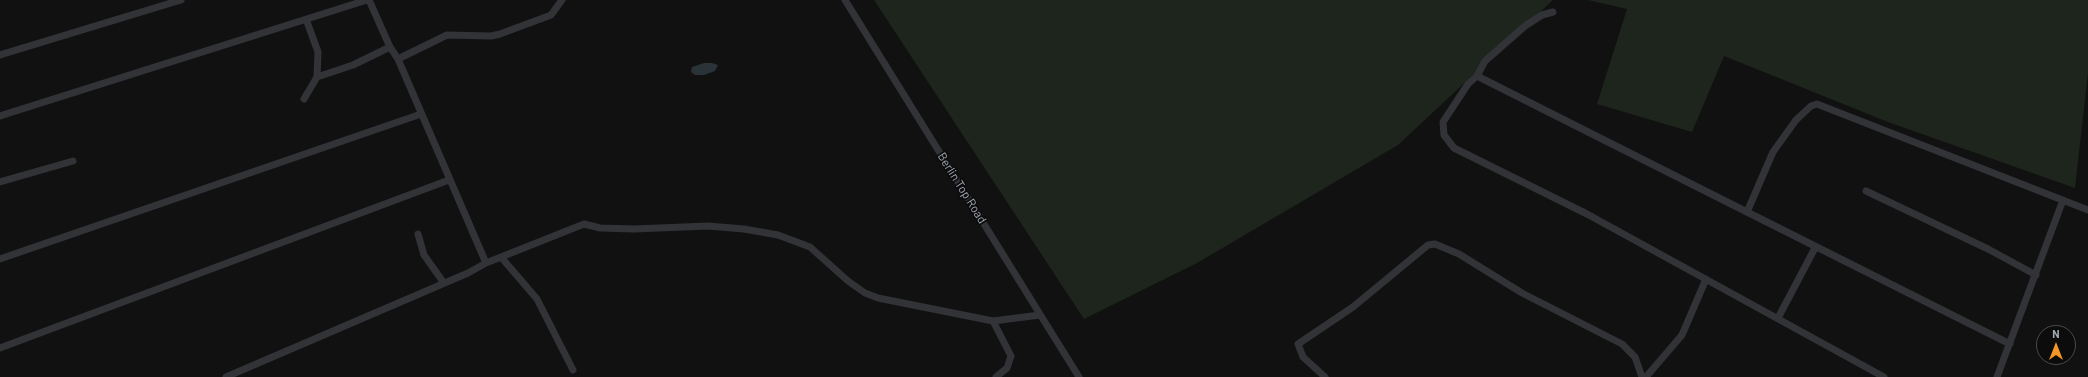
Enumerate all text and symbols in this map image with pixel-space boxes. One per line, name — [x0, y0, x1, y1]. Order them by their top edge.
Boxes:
street label: Berlin Top Road — [934, 150, 990, 226]
north arrow — [2036, 325, 2076, 365]
text: N — [2052, 327, 2060, 340]

